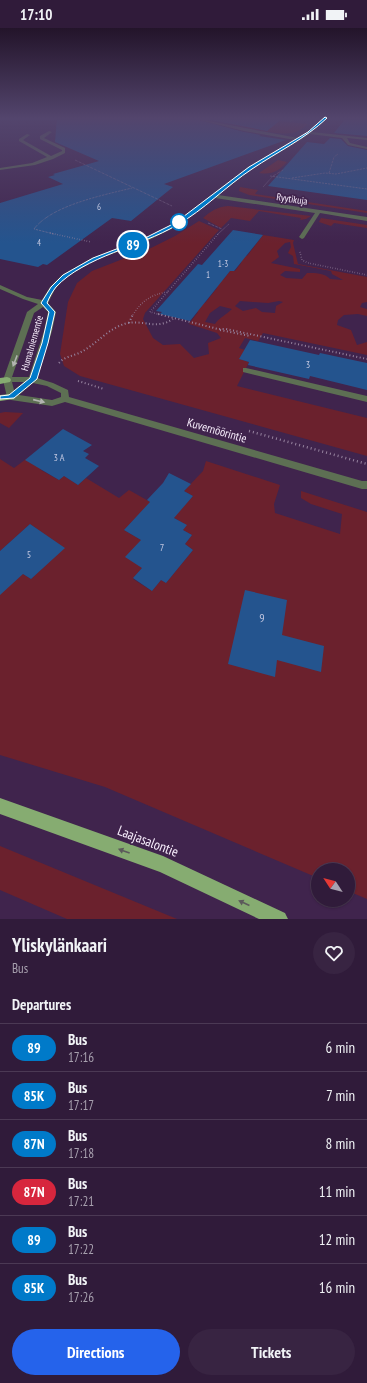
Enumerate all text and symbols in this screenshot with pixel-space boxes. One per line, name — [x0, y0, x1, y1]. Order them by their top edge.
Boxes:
text: 17:10 — [20, 5, 52, 24]
street label: Ryytikuja — [275, 190, 309, 208]
house number: 6 — [97, 201, 101, 212]
unlabelled marker — [170, 213, 188, 231]
line badge: 89 — [115, 232, 151, 258]
text: 89 — [126, 236, 140, 254]
house number: 4 — [37, 237, 41, 248]
house number: 1-3 — [218, 258, 228, 269]
house number: 1 — [206, 269, 210, 280]
street label: Humalniementie — [18, 314, 46, 372]
one-way arrow — [11, 355, 17, 367]
house number: 3 — [306, 358, 310, 371]
one-way arrow — [32, 398, 45, 404]
street label: Kuvernöörintie — [185, 414, 249, 446]
house number: 3 A — [53, 451, 65, 464]
house number: 7 — [160, 541, 164, 554]
house number: 5 — [27, 548, 31, 561]
house number: 9 — [259, 610, 265, 625]
street label: Laajasalontie — [115, 821, 181, 861]
one-way arrow — [118, 848, 130, 854]
north arrow — [311, 863, 355, 907]
map controls — [311, 863, 355, 907]
one-way arrow — [238, 900, 249, 906]
button: heart — [313, 932, 355, 974]
text: Yliskylänkaari — [12, 933, 107, 957]
text: Bus — [12, 960, 28, 977]
text: Departures — [12, 995, 71, 1014]
text: Bus — [68, 1030, 87, 1049]
text: 6 min — [325, 1038, 355, 1057]
text: 89 — [27, 1039, 41, 1057]
text: 17:16 — [68, 1049, 94, 1066]
text: Bus — [68, 1078, 87, 1097]
text: 7 min — [326, 1086, 355, 1105]
text: 85K — [24, 1087, 44, 1105]
text: 17:17 — [68, 1097, 94, 1114]
text: Bus — [68, 1126, 87, 1145]
text: 8 min — [325, 1134, 355, 1153]
text: 87N — [24, 1135, 44, 1153]
text: 17:18 — [68, 1145, 94, 1162]
text: Bus — [68, 1174, 87, 1193]
text: 11 min — [319, 1182, 355, 1201]
text: 87N — [24, 1183, 44, 1201]
text: 17:21 — [68, 1193, 94, 1210]
text: Bus — [68, 1222, 87, 1241]
text: 12 min — [319, 1230, 355, 1249]
text: 89 — [27, 1231, 41, 1249]
text: 17:22 — [68, 1241, 94, 1258]
text: Bus — [68, 1270, 87, 1289]
text: 16 min — [319, 1278, 355, 1297]
text: 85K — [24, 1279, 44, 1297]
text: 17:26 — [68, 1289, 94, 1306]
button: Directions — [12, 1329, 180, 1375]
button: Tickets — [188, 1329, 355, 1375]

